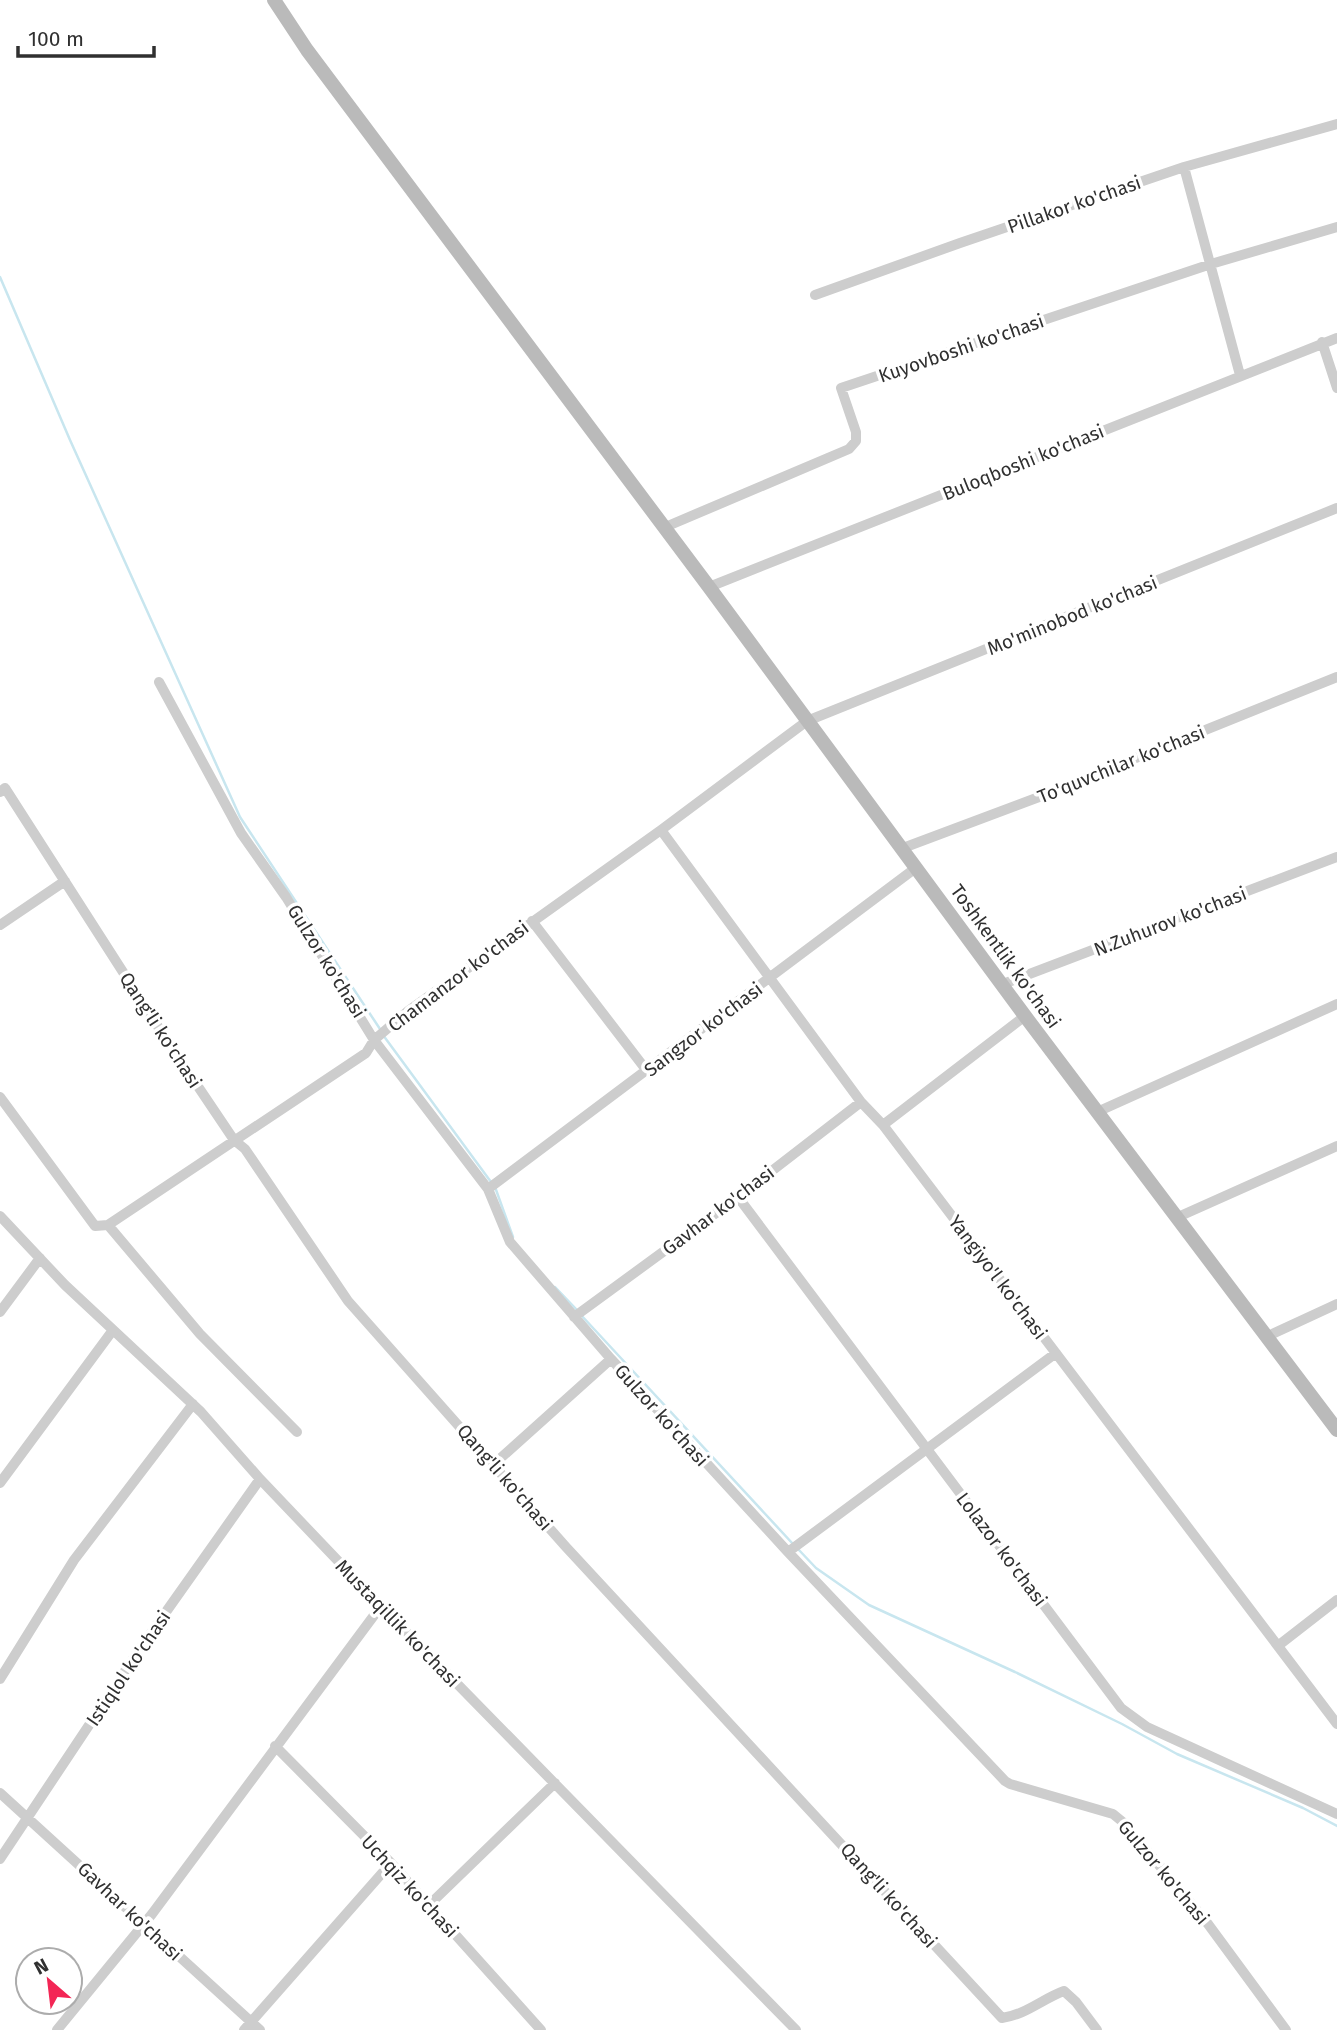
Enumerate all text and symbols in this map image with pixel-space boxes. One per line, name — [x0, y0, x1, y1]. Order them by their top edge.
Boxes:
scale bar — [18, 14, 154, 58]
text: 100 m — [28, 26, 84, 52]
street label: Pillakor ko'chasi — [1004, 171, 1144, 238]
street label: Kuyovboshi ko'chasi — [875, 309, 1047, 388]
street label: Buloqboshi ko'chasi — [939, 420, 1107, 505]
street label: Mo'minobod ko'chasi — [984, 571, 1161, 660]
street label: To'quvchilar ko'chasi — [1034, 720, 1208, 808]
street label: Toshkentlik ko'chasi — [946, 880, 1066, 1033]
street label: N.Zuhurov ko'chasi — [1091, 882, 1250, 961]
street label: Gulzor ko'chasi — [283, 900, 371, 1022]
street label: Chamanzor ko'chasi — [383, 916, 533, 1037]
street label: Qang'li ko'chasi — [115, 968, 207, 1092]
street label: Sangzor ko'chasi — [640, 977, 767, 1081]
street label: Gavhar ko'chasi — [658, 1161, 779, 1260]
street label: Yangiyo'l ko'chasi — [943, 1211, 1052, 1344]
street label: Gulzor ko'chasi — [610, 1360, 713, 1471]
street label: Qang'li ko'chasi — [452, 1419, 557, 1535]
street label: Lolazor ko'chasi — [951, 1488, 1052, 1611]
street label: Mustaqillik ko'chasi — [331, 1555, 465, 1692]
street label: Istiqlol ko'chasi — [81, 1606, 175, 1730]
street label: Gulzor ko'chasi — [1113, 1815, 1214, 1929]
street label: Uchqiz ko'chasi — [356, 1830, 463, 1942]
street label: Qang'li ko'chasi — [835, 1838, 942, 1953]
street label: Gavhar ko'chasi — [73, 1857, 187, 1966]
north arrow — [14, 1946, 84, 2016]
text: N — [30, 1953, 52, 1980]

